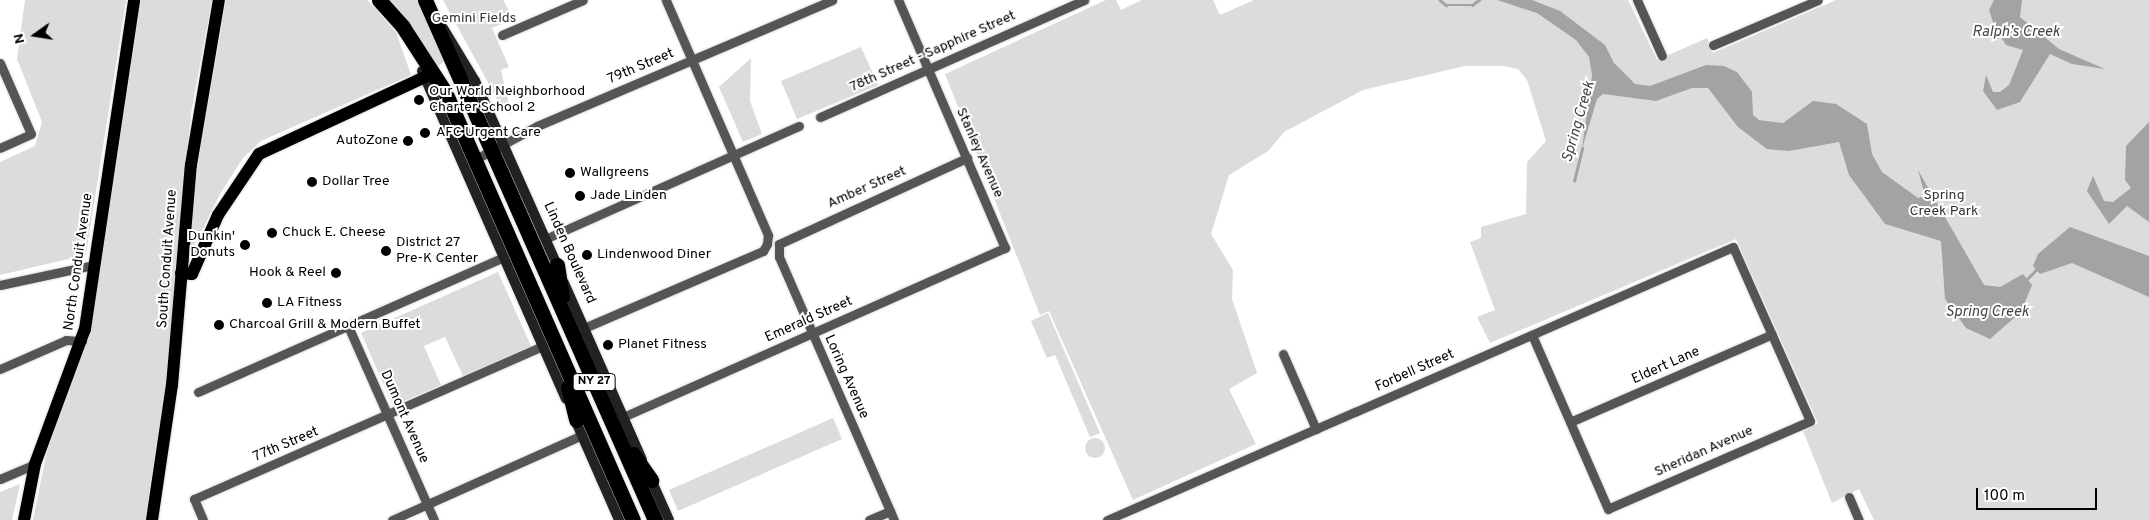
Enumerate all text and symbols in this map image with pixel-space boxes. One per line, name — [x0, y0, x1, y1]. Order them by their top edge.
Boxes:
street label: 78th Street - Sapphire Street — [848, 8, 1018, 96]
north arrow — [10, 10, 60, 60]
park label: Gemini Fields — [432, 11, 516, 27]
water label: Ralph’s Creek — [1972, 24, 2060, 42]
text: N — [10, 32, 29, 45]
street label: 79th Street — [605, 46, 677, 88]
water label: Spring Creek — [1559, 79, 1599, 165]
place label: Our World Neighborhood Charter School 2 — [429, 84, 585, 116]
marker: Our World Neighborhood Charter School 2 — [413, 94, 425, 106]
street label: Stanley Avenue — [952, 105, 1006, 201]
place label: AFC Urgent Care — [436, 125, 541, 141]
marker: AFC Urgent Care — [418, 126, 432, 140]
place label: AutoZone — [336, 133, 398, 149]
marker: AutoZone — [402, 135, 414, 147]
street label: Amber Street — [825, 163, 909, 213]
place label: Wallgreens — [580, 165, 649, 181]
marker: Wallgreens — [564, 167, 576, 179]
place label: Dollar Tree — [322, 174, 390, 190]
marker: Dollar Tree — [306, 176, 318, 188]
place label: Jade Linden — [590, 188, 667, 204]
park label: Spring Creek Park — [1909, 188, 1979, 220]
street label: South Conduit Avenue — [155, 189, 181, 329]
marker: Jade Linden — [574, 190, 586, 202]
street label: North Conduit Avenue — [61, 192, 97, 332]
street label: Linden Boulevard — [539, 200, 599, 306]
place label: Chuck E. Cheese — [282, 225, 386, 241]
marker: Chuck E. Cheese — [266, 227, 278, 239]
place label: Dunkin' Donuts — [188, 229, 235, 262]
place label: District 27 Pre-K Center — [396, 235, 478, 268]
marker: Dunkin' Donuts — [239, 239, 251, 251]
marker: District 27 Pre-K Center — [380, 245, 392, 257]
place label: Lindenwood Diner — [597, 247, 711, 263]
marker: Lindenwood Diner — [581, 249, 593, 261]
place label: Hook & Reel — [249, 265, 326, 281]
marker: Hook & Reel — [330, 267, 342, 279]
street label: Emerald Street — [763, 293, 855, 347]
place label: LA Fitness — [277, 295, 343, 311]
marker: LA Fitness — [261, 297, 273, 309]
water label: Spring Creek — [1945, 304, 2029, 322]
place label: Charcoal Grill & Modern Buffet — [229, 317, 421, 333]
marker: Charcoal Grill & Modern Buffet — [213, 319, 225, 331]
street label: Loring Avenue — [820, 332, 872, 422]
place label: Planet Fitness — [618, 337, 707, 353]
marker: Planet Fitness — [602, 339, 614, 351]
street label: Eldert Lane — [1629, 344, 1703, 388]
street label: Forbell Street — [1373, 346, 1457, 396]
street label: Dumont Avenue — [376, 368, 432, 466]
road number: NY 27 — [572, 372, 616, 392]
street label: Sheridan Avenue — [1652, 423, 1756, 481]
street label: 77th Street — [251, 424, 321, 466]
scale bar — [1979, 478, 2100, 510]
text: 100 m — [1984, 487, 2025, 506]

